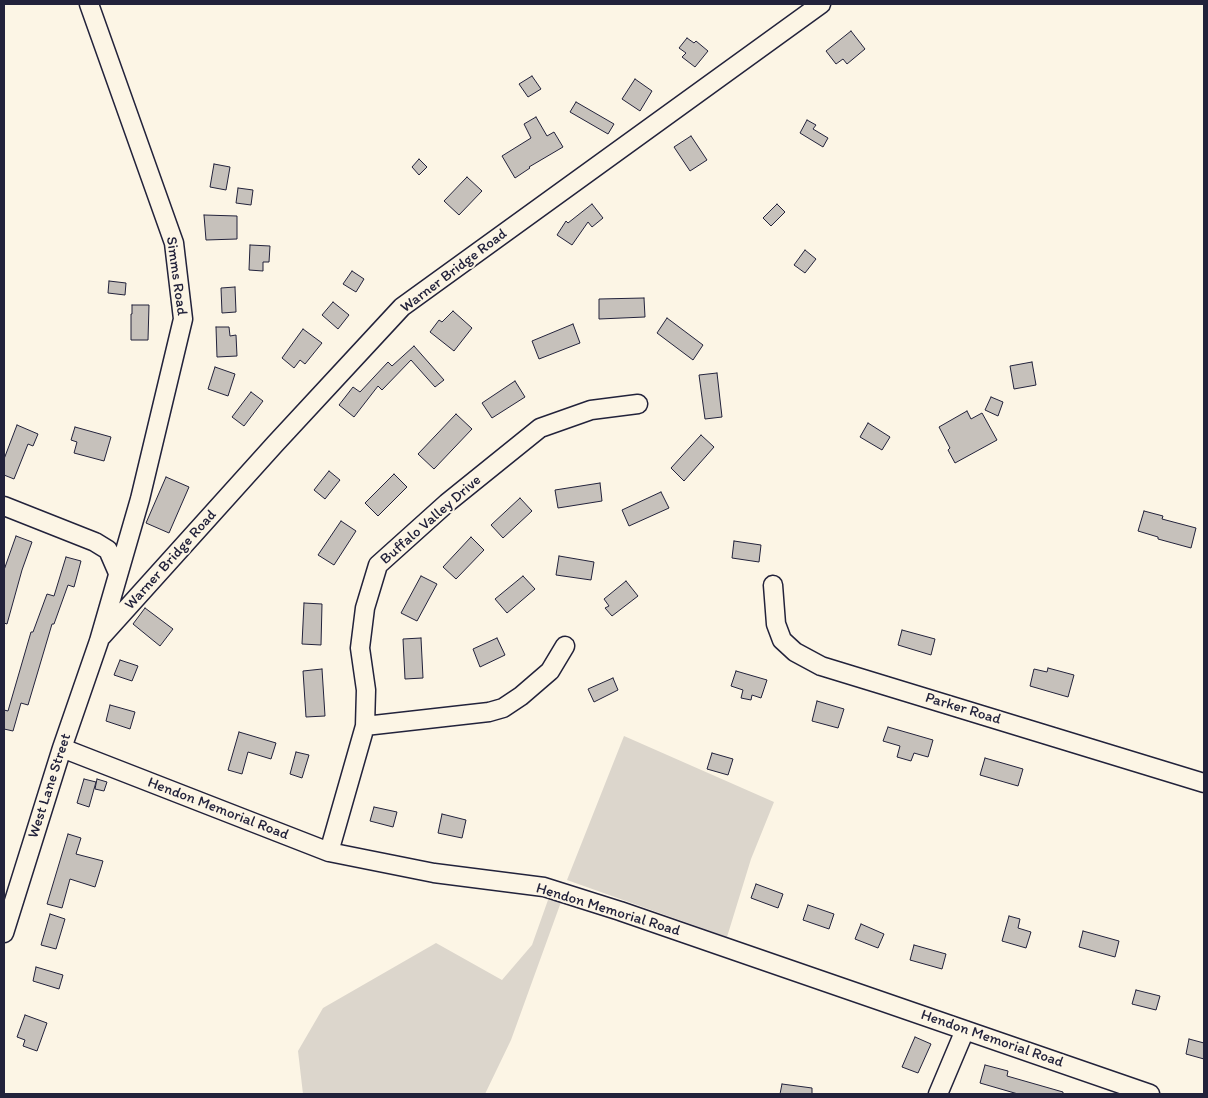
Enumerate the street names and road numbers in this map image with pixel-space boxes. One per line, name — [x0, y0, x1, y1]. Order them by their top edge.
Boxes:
street label: Warner Bridge Road — [397, 225, 511, 317]
street label: Simms Road — [162, 235, 190, 317]
street label: Buffalo Valley Drive — [377, 471, 485, 569]
street label: Warner Bridge Road — [121, 506, 221, 614]
street label: Parker Road — [923, 689, 1003, 729]
street label: West Lane Street — [25, 731, 75, 841]
street label: Hendon Memorial Road — [145, 774, 291, 844]
street label: Hendon Memorial Road — [534, 879, 682, 941]
street label: Hendon Memorial Road — [918, 1006, 1066, 1072]

